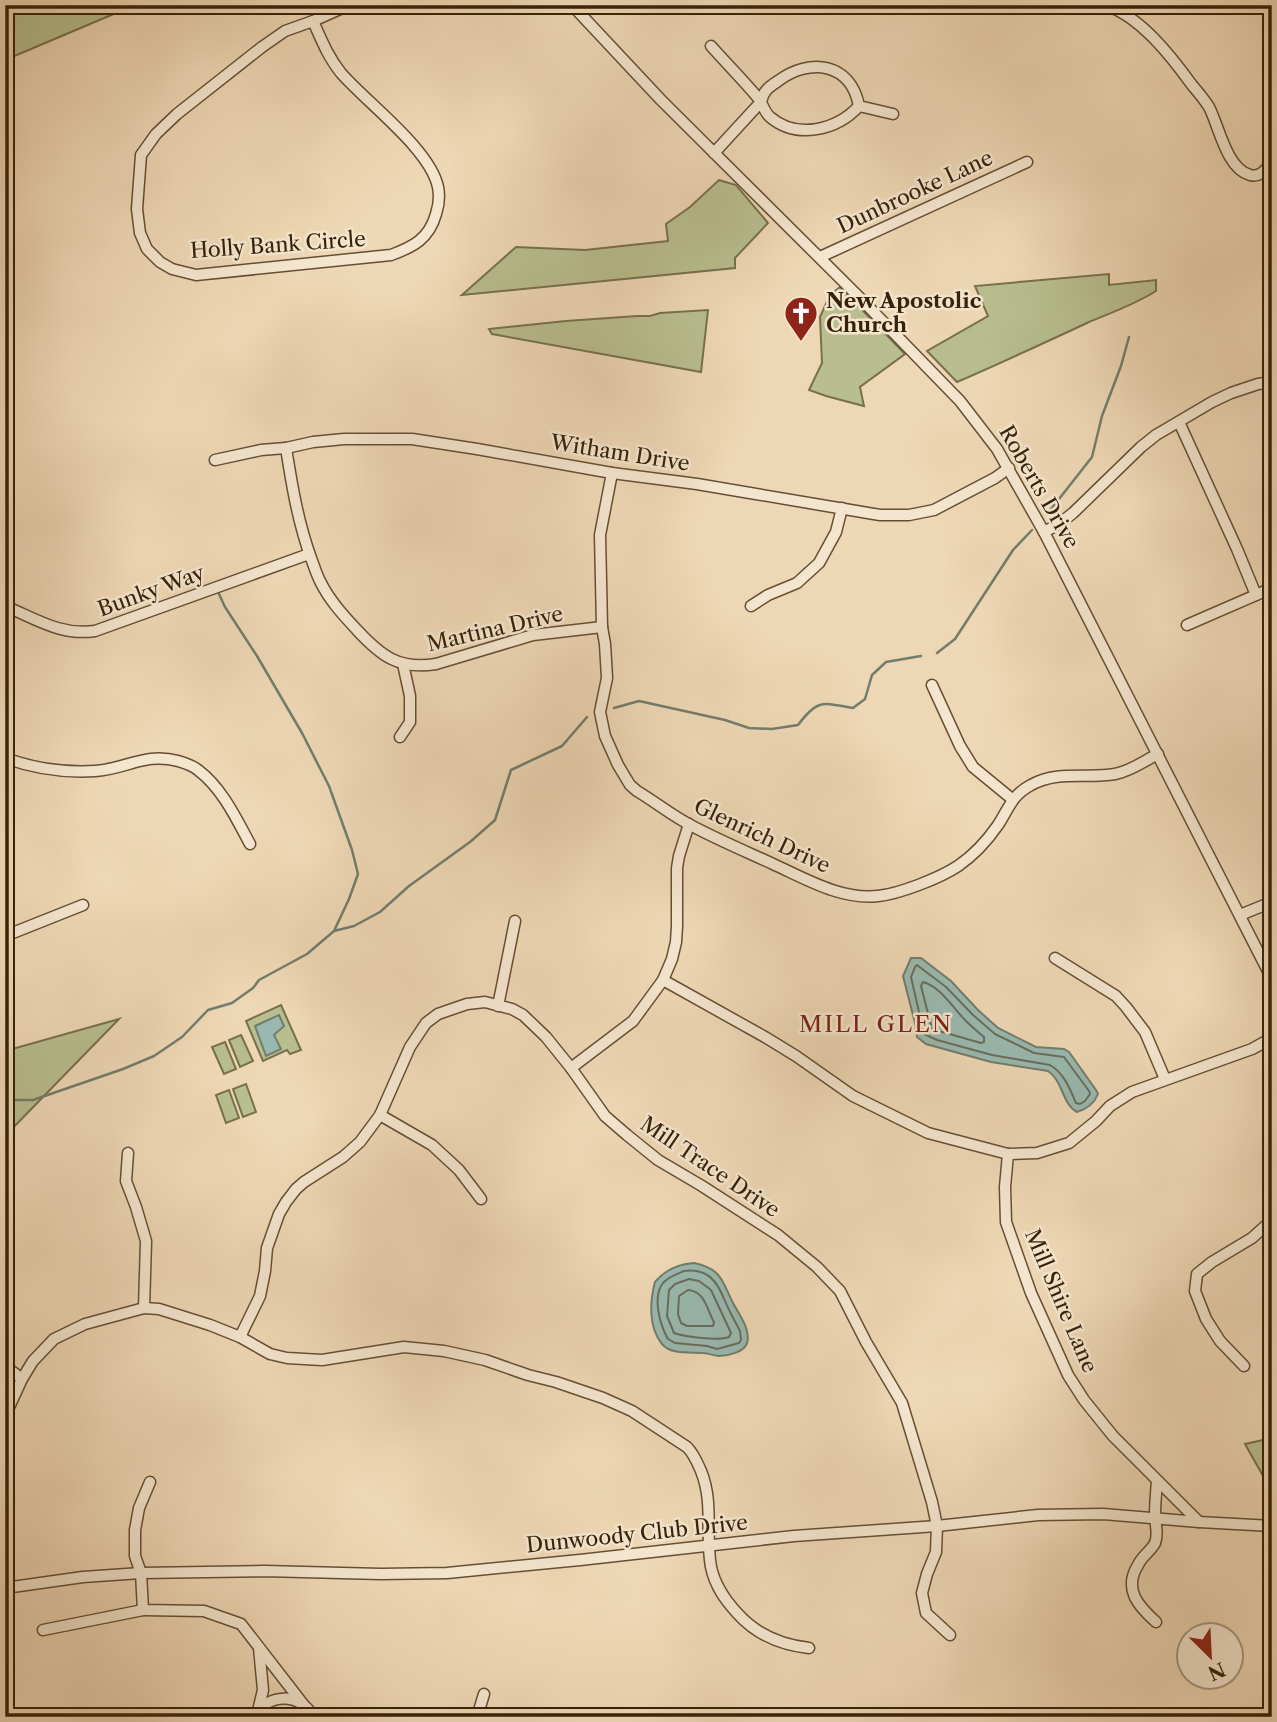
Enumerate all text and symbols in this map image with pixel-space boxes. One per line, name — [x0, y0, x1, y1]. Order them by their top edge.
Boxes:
street label: Dunbrooke Lane — [833, 145, 996, 238]
street label: Holly Bank Circle — [189, 226, 366, 263]
place label: New Apostolic Church — [826, 288, 982, 337]
church icon: New Apostolic Church — [782, 294, 820, 343]
street label: Roberts Drive — [994, 421, 1085, 553]
street label: Witham Drive — [548, 429, 692, 476]
street label: Bunky Way — [94, 560, 208, 621]
street label: Martina Drive — [424, 601, 565, 656]
street label: Glenrich Drive — [690, 793, 834, 878]
district label: MILL GLEN — [799, 1010, 953, 1038]
street label: Mill Trace Drive — [636, 1111, 785, 1222]
street label: Mill Shire Lane — [1020, 1225, 1103, 1376]
street label: Dunwoody Club Drive — [525, 1509, 749, 1558]
north arrow — [1176, 1620, 1246, 1690]
text: N — [1204, 1657, 1229, 1685]

